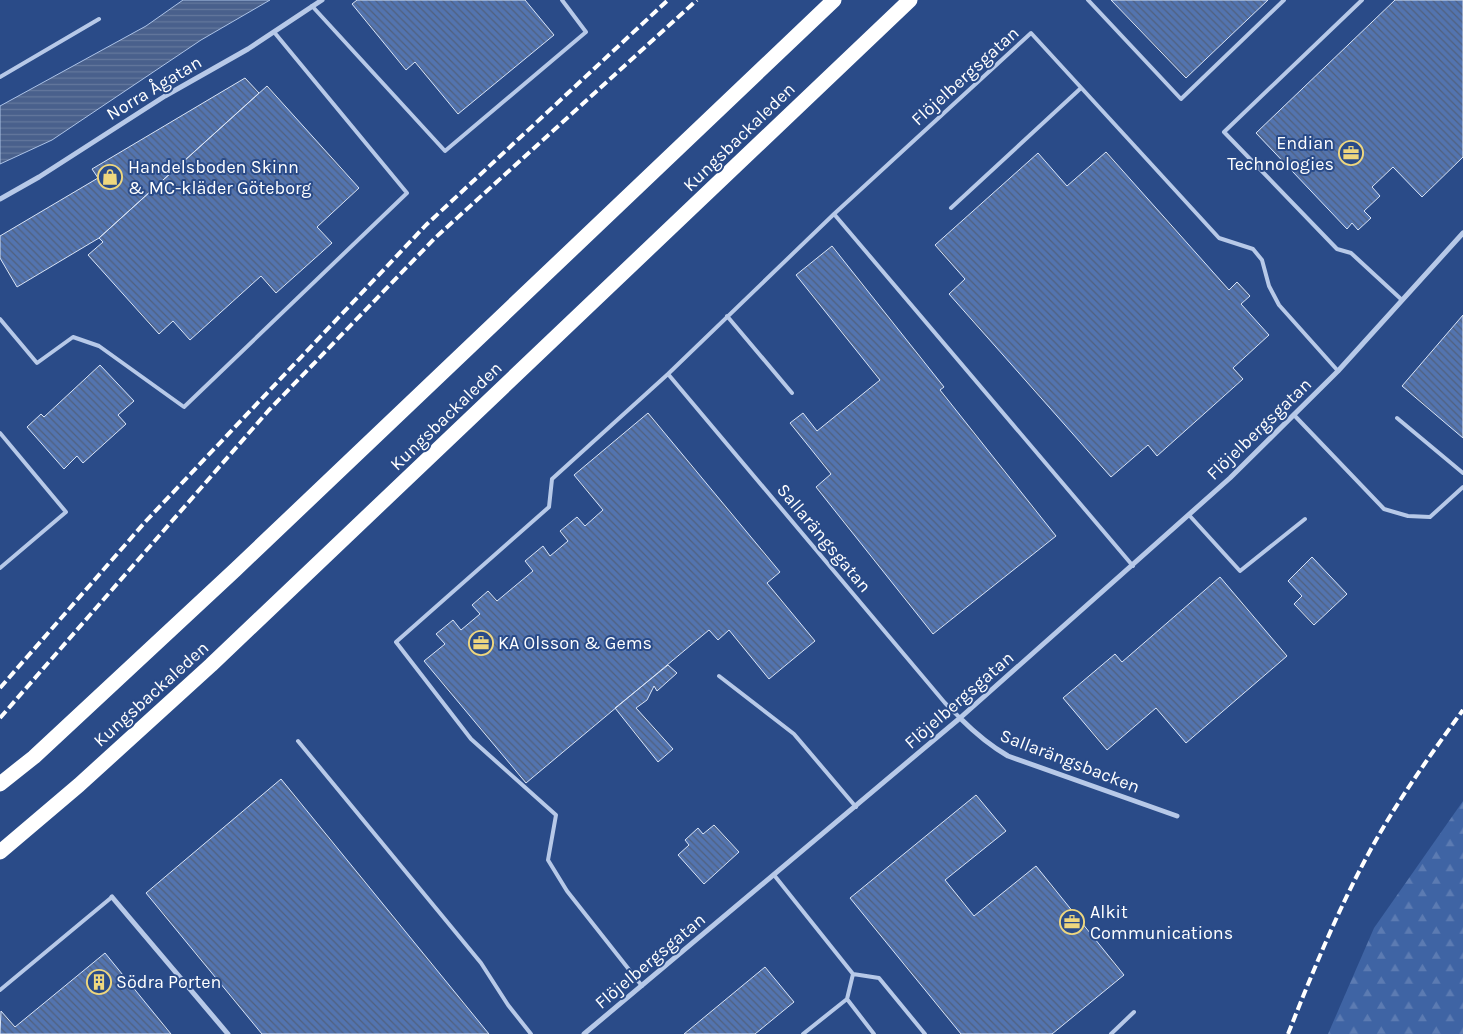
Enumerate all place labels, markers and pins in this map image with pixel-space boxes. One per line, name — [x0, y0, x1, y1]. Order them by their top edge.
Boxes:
place label: Endian Technologies — [1227, 132, 1334, 175]
office icon: Endian Technologies — [1338, 140, 1364, 166]
place label: Handelsboden Skinn & MC-kläder Göteborg — [128, 156, 311, 199]
shop icon: Handelsboden Skinn & MC-kläder Göteborg — [97, 164, 123, 190]
office icon: KA Olsson & Gems — [468, 630, 494, 656]
place label: KA Olsson & Gems — [498, 632, 652, 654]
place label: Alkit Communications — [1090, 901, 1233, 944]
office icon: Alkit Communications — [1059, 909, 1085, 935]
building icon: Södra Porten — [86, 969, 112, 995]
place label: Södra Porten — [116, 971, 221, 993]

